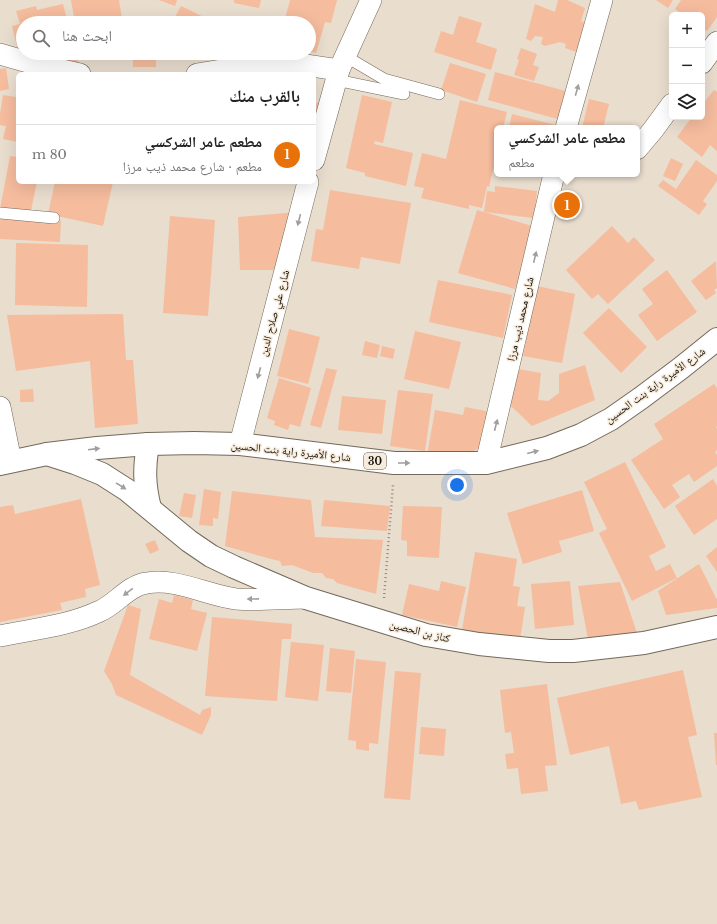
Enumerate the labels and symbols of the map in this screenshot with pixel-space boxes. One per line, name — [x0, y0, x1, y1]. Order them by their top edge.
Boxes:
one-way arrow — [574, 84, 580, 96]
pin: 1 — [554, 190, 580, 220]
one-way arrow — [295, 214, 301, 226]
one-way arrow — [532, 251, 538, 264]
street label: شارع علي صلاح الدين — [256, 268, 294, 358]
street label: شارع محمد ذيب مرزا — [503, 275, 537, 363]
street label: شارع الأميرة راية بنت الحسين — [602, 344, 708, 426]
one-way arrow — [256, 367, 262, 379]
one-way arrow — [493, 419, 499, 431]
street label: شارع الأميرة راية بنت الحسين — [230, 438, 352, 464]
one-way arrow — [88, 445, 100, 452]
one-way arrow — [527, 448, 539, 454]
road number: 30 — [364, 453, 386, 469]
one-way arrow — [398, 460, 411, 466]
your location — [447, 475, 467, 495]
one-way arrow — [115, 483, 127, 490]
one-way arrow — [123, 588, 133, 596]
one-way arrow — [246, 596, 259, 602]
street label: كناز بن الحصين — [388, 617, 452, 645]

